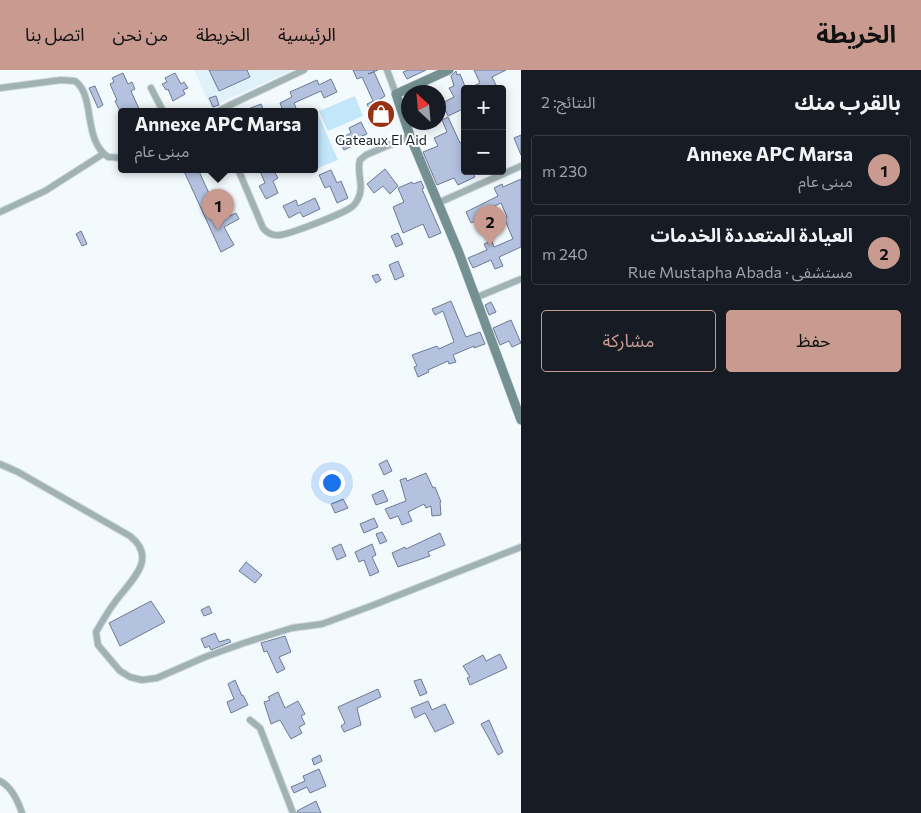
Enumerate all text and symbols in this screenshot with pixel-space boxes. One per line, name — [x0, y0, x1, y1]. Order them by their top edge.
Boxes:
text: الخريطة — [816, 19, 896, 48]
text: اتصل بنا — [25, 23, 85, 45]
text: من نحن — [113, 23, 168, 45]
text: الخريطة — [196, 23, 250, 45]
text: الرئيسية — [278, 23, 336, 45]
north arrow — [401, 85, 446, 130]
map controls — [461, 85, 506, 175]
button: + — [461, 85, 506, 130]
text: بالقرب منك — [795, 89, 901, 114]
text: النتائج: 2 — [541, 92, 595, 111]
shop icon: Gateaux El Aid — [366, 99, 396, 129]
popup — [118, 108, 318, 173]
text: Annexe APC Marsa — [135, 112, 301, 135]
button: − — [461, 130, 506, 175]
place label: Gateaux El Aid — [335, 131, 427, 148]
text: مبنى عام — [135, 141, 189, 160]
text: Annexe APC Marsa — [686, 142, 853, 165]
text: 230 m — [542, 161, 588, 180]
text: 1 — [880, 161, 888, 180]
text: مبنى عام — [798, 171, 853, 190]
pin: 1 — [202, 189, 234, 230]
pin: 2 — [474, 205, 506, 246]
text: العيادة المتعددة الخدمات — [651, 223, 853, 246]
text: 240 m — [542, 244, 588, 263]
text: 2 — [879, 244, 889, 263]
text: مستشفى · Rue Mustapha Abada — [628, 262, 853, 281]
button: مشاركة — [541, 310, 716, 372]
button: حفظ — [726, 310, 901, 372]
your location — [319, 470, 345, 496]

